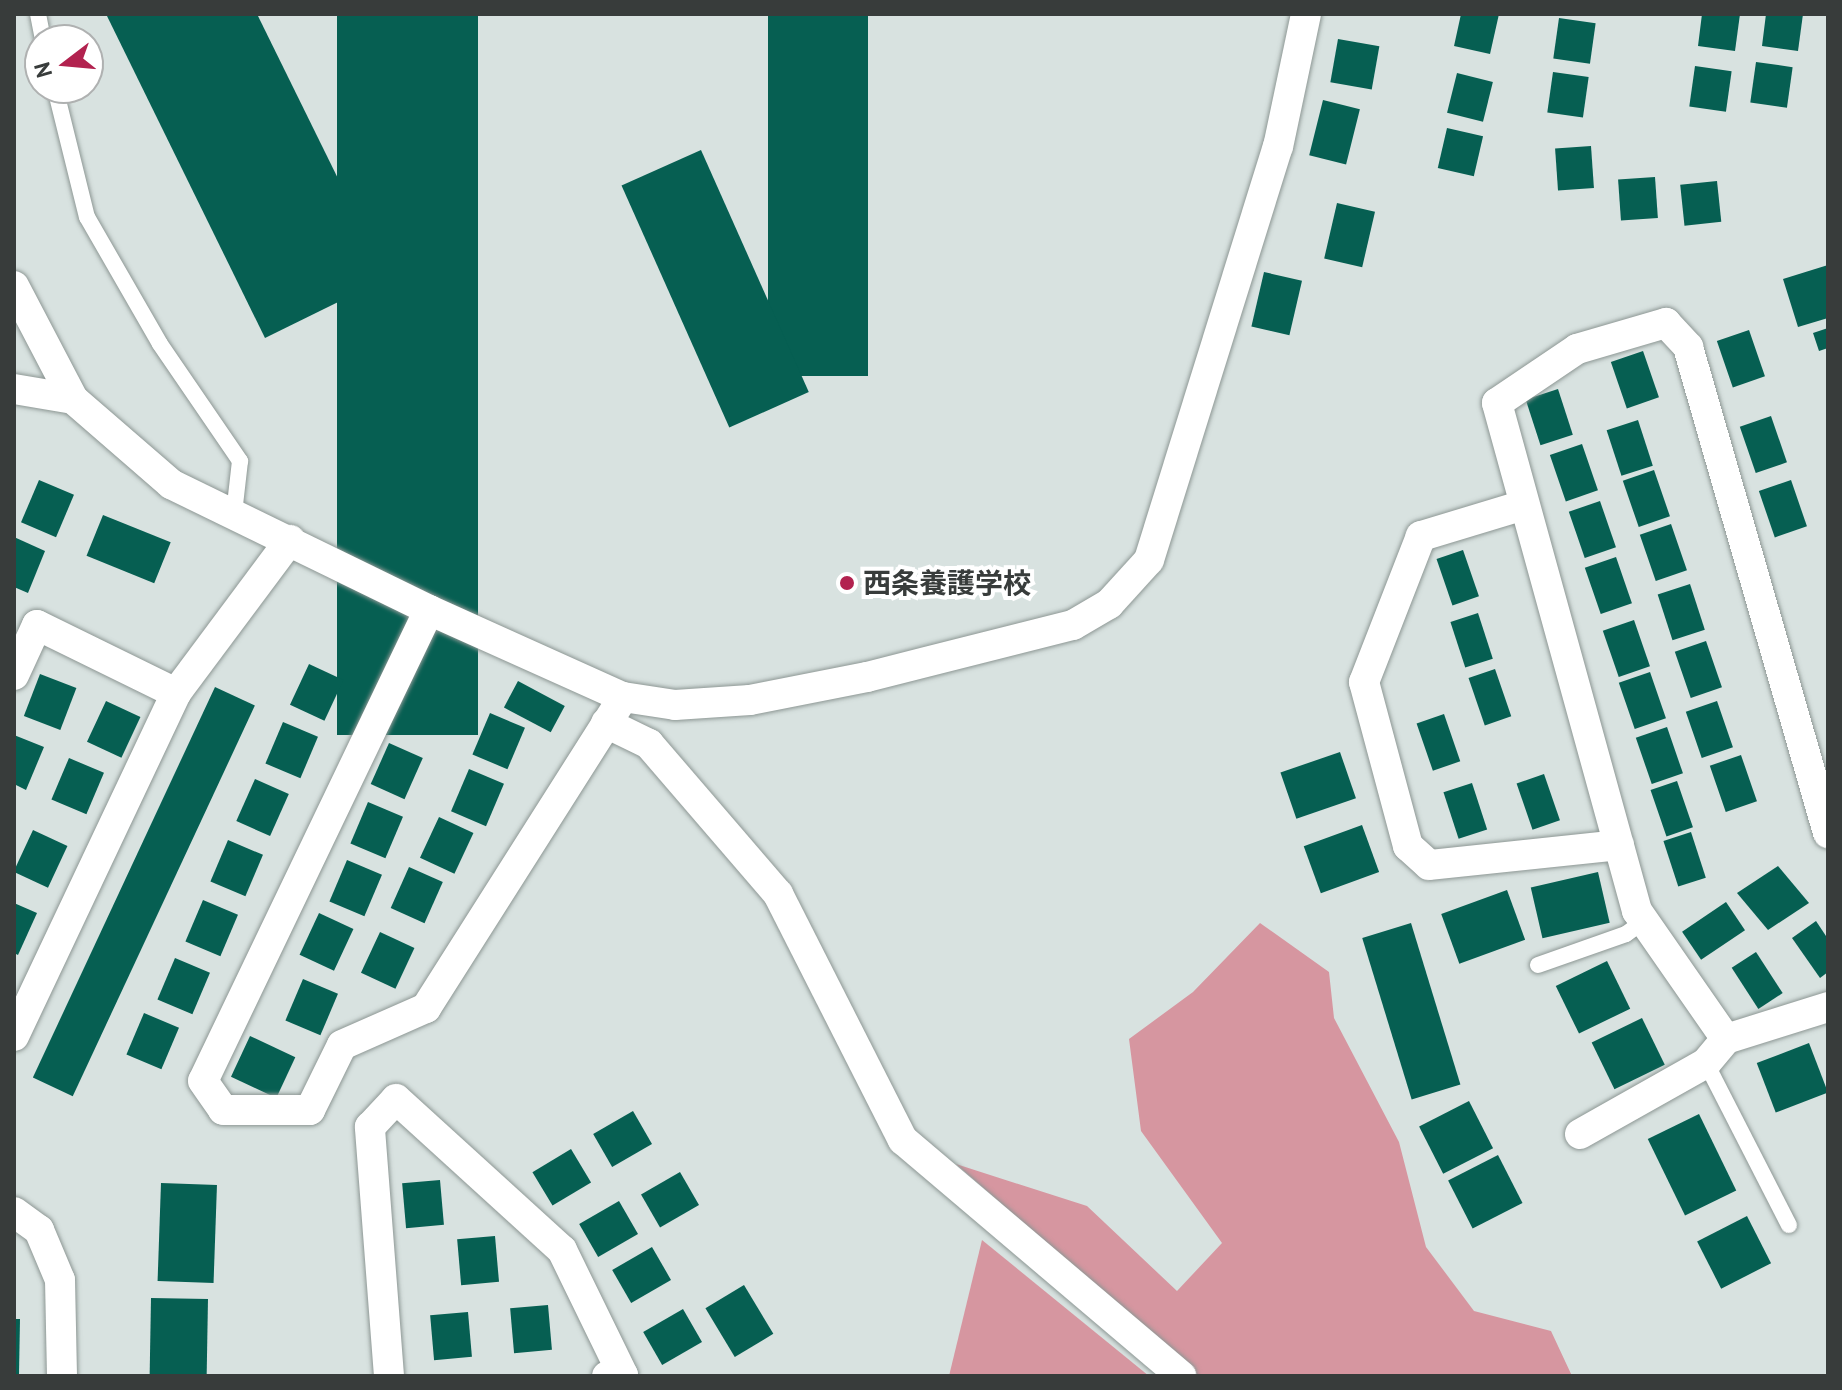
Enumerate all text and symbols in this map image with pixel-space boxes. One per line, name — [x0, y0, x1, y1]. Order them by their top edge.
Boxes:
north arrow — [24, 24, 104, 104]
text: N — [27, 59, 58, 81]
place label: 西条養護学校 — [863, 566, 1031, 600]
marker: 西条養護学校 — [838, 574, 856, 592]

